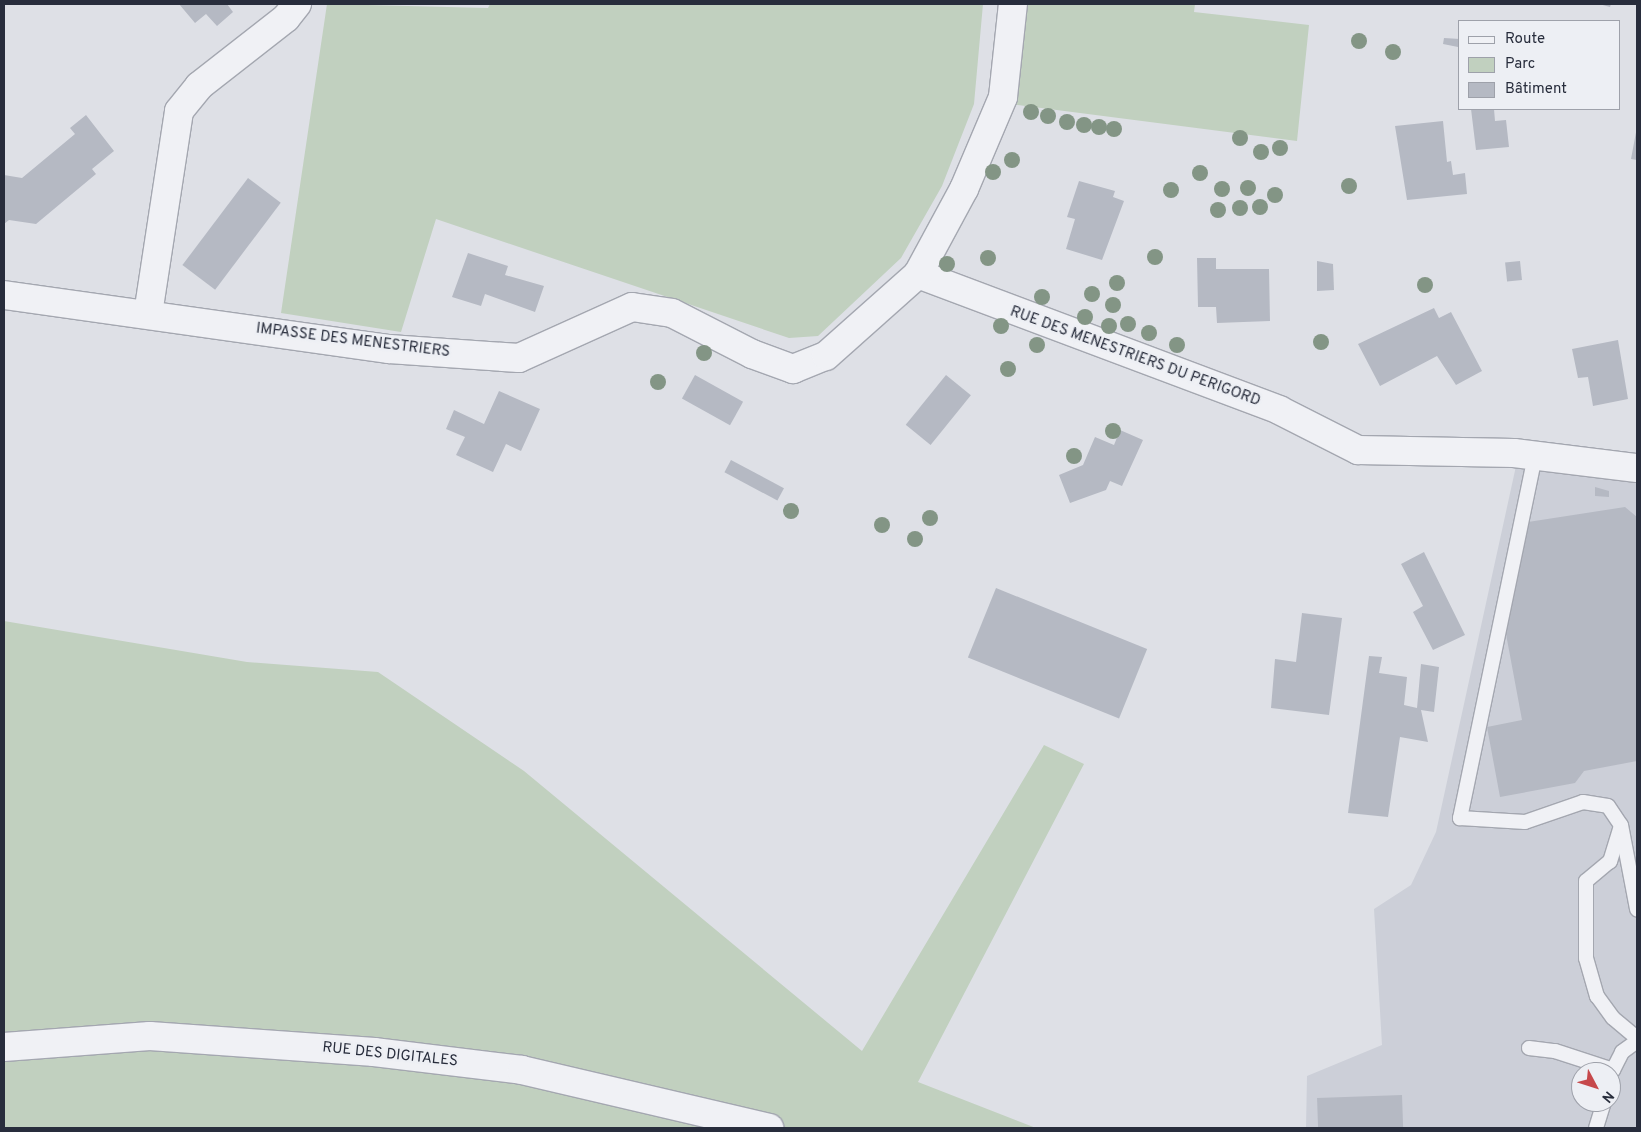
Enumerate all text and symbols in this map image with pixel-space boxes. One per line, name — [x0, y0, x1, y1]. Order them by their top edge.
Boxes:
legend — [1458, 20, 1621, 110]
text: Route — [1505, 30, 1545, 49]
text: Parc — [1505, 55, 1535, 74]
text: Bâtiment — [1505, 80, 1567, 99]
street label: RUE DES MENESTRIERS DU PERIGORD — [1007, 303, 1263, 411]
street label: IMPASSE DES MENESTRIERS — [255, 320, 451, 362]
street label: RUE DES DIGITALES — [321, 1039, 459, 1071]
north arrow — [1571, 1062, 1621, 1112]
text: N — [1597, 1087, 1617, 1106]

